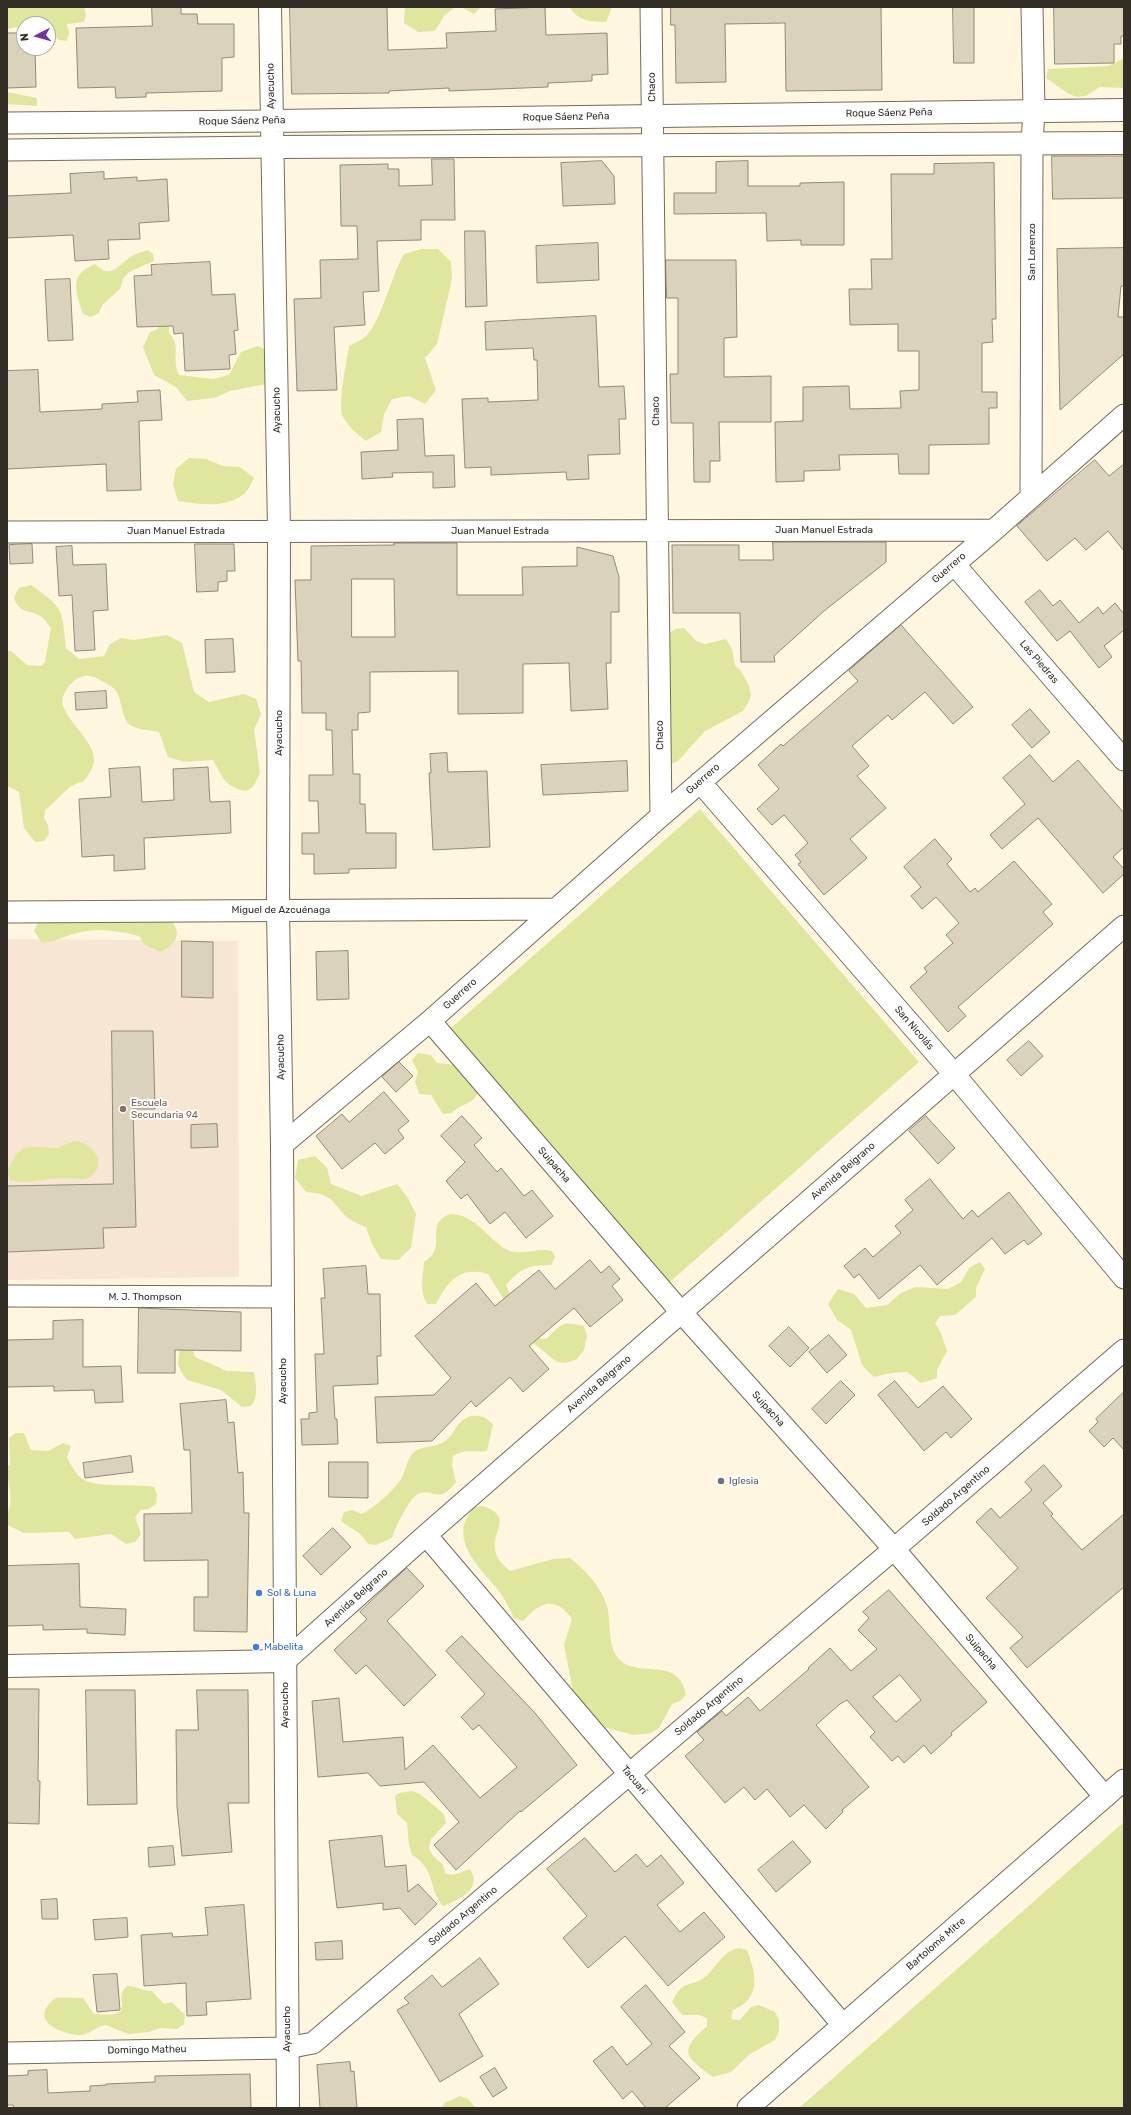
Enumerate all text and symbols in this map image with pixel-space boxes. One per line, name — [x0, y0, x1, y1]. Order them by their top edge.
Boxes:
north arrow — [16, 16, 56, 56]
text: N — [18, 33, 31, 42]
street label: Ayacucho — [265, 63, 277, 109]
street label: Chaco — [646, 72, 658, 102]
street label: Roque Sáenz Peña — [846, 106, 932, 120]
street label: Roque Sáenz Peña — [523, 110, 609, 124]
street label: Roque Sáenz Peña — [199, 114, 285, 128]
street label: San Lorenzo — [1026, 223, 1038, 281]
street label: Ayacucho — [271, 387, 283, 433]
street label: Chaco — [650, 396, 662, 426]
street label: Juan Manuel Estrada — [775, 524, 873, 536]
street label: Juan Manuel Estrada — [127, 525, 225, 537]
street label: Juan Manuel Estrada — [451, 525, 549, 537]
street label: Guerrero — [930, 550, 968, 586]
street label: Las Piedras — [1017, 638, 1061, 686]
street label: Ayacucho — [273, 710, 285, 756]
street label: Chaco — [654, 720, 666, 750]
street label: Guerrero — [684, 761, 722, 797]
street label: Miguel de Azcuénaga — [232, 904, 330, 916]
street label: Guerrero — [441, 976, 479, 1012]
street label: San Nicolás — [892, 1004, 936, 1052]
street label: Ayacucho — [275, 1034, 287, 1080]
place label: Escuela Secundaria 94 — [131, 1097, 198, 1120]
marker: Escuela Secundaria 94 — [118, 1104, 128, 1114]
street label: Avenida Belgrano — [808, 1140, 878, 1202]
street label: Suipacha — [535, 1145, 573, 1185]
street label: M. J. Thompson — [108, 1291, 182, 1303]
street label: Avenida Belgrano — [564, 1353, 634, 1415]
street label: Ayacucho — [277, 1358, 289, 1404]
street label: Suipacha — [749, 1389, 787, 1429]
street label: Soldado Argentino — [920, 1463, 992, 1529]
place label: Iglesia — [729, 1475, 759, 1487]
marker: Iglesia — [716, 1476, 726, 1486]
street label: Avenida Belgrano — [322, 1566, 390, 1630]
place label: Sol & Luna — [267, 1587, 316, 1599]
marker: Sol & Luna — [254, 1588, 264, 1598]
street label: Suipacha — [962, 1632, 1000, 1672]
place label: Mabelita — [264, 1641, 303, 1653]
marker: Mabelita — [251, 1642, 261, 1652]
street label: Soldado Argentino — [672, 1674, 746, 1738]
street label: Ayacucho — [279, 1682, 291, 1728]
street label: Tacuarí — [619, 1763, 649, 1797]
street label: Soldado Argentino — [426, 1884, 500, 1948]
street label: Bartolomé Mitre — [904, 1915, 968, 1973]
street label: Ayacucho — [281, 2006, 293, 2052]
street label: Domingo Matheu — [107, 2043, 187, 2057]

